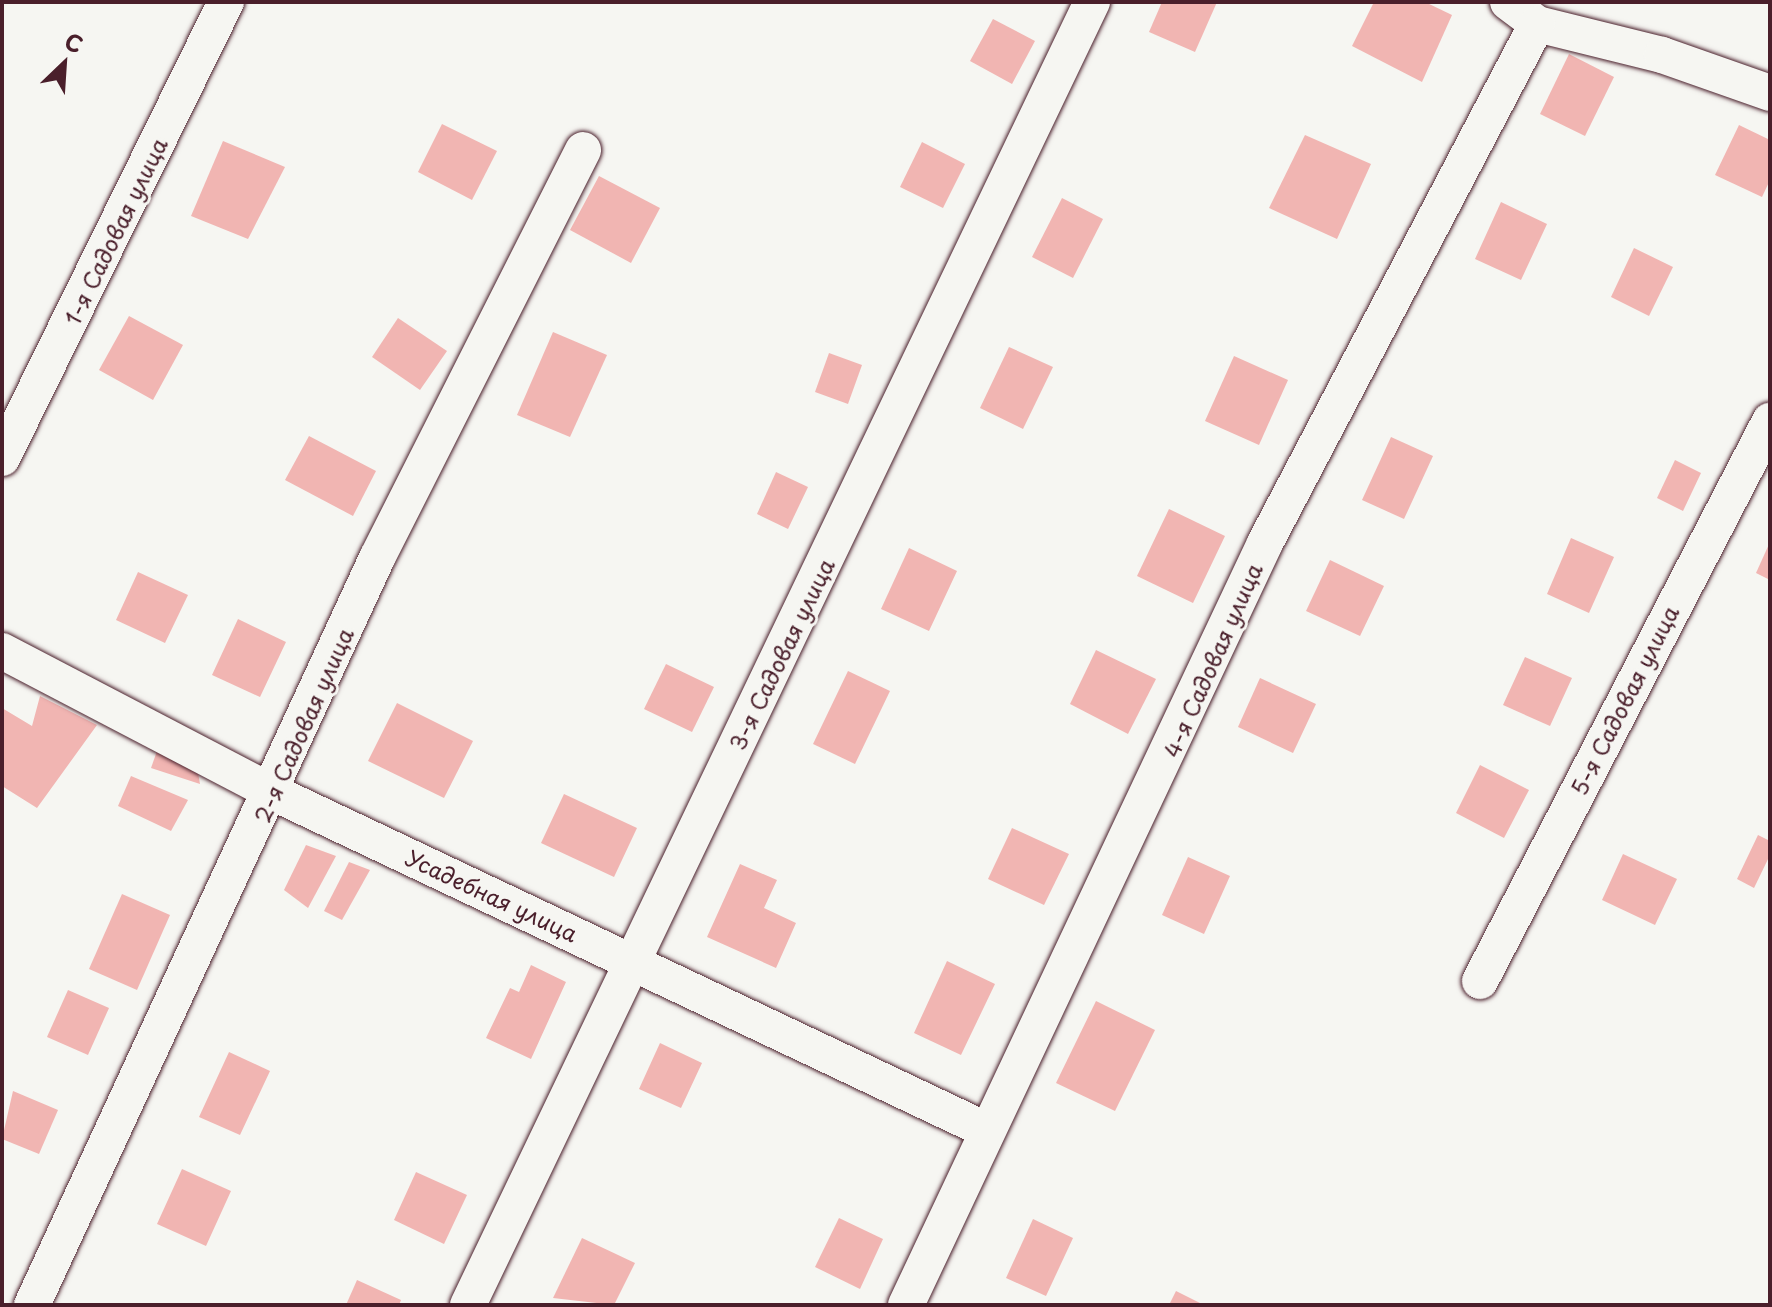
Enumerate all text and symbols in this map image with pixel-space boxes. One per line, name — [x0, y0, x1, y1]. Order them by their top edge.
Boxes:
text: С — [60, 23, 89, 60]
north arrow — [24, 24, 104, 104]
street label: 1-я Садовая улица — [58, 133, 172, 329]
street label: 3-я Садовая улица — [723, 554, 839, 754]
street label: 4-я Садовая улица — [1157, 559, 1267, 761]
street label: 5-я Садовая улица — [1565, 600, 1683, 800]
street label: 2-я Садовая улица — [248, 623, 358, 827]
street label: Усадебная улица — [401, 843, 583, 947]

